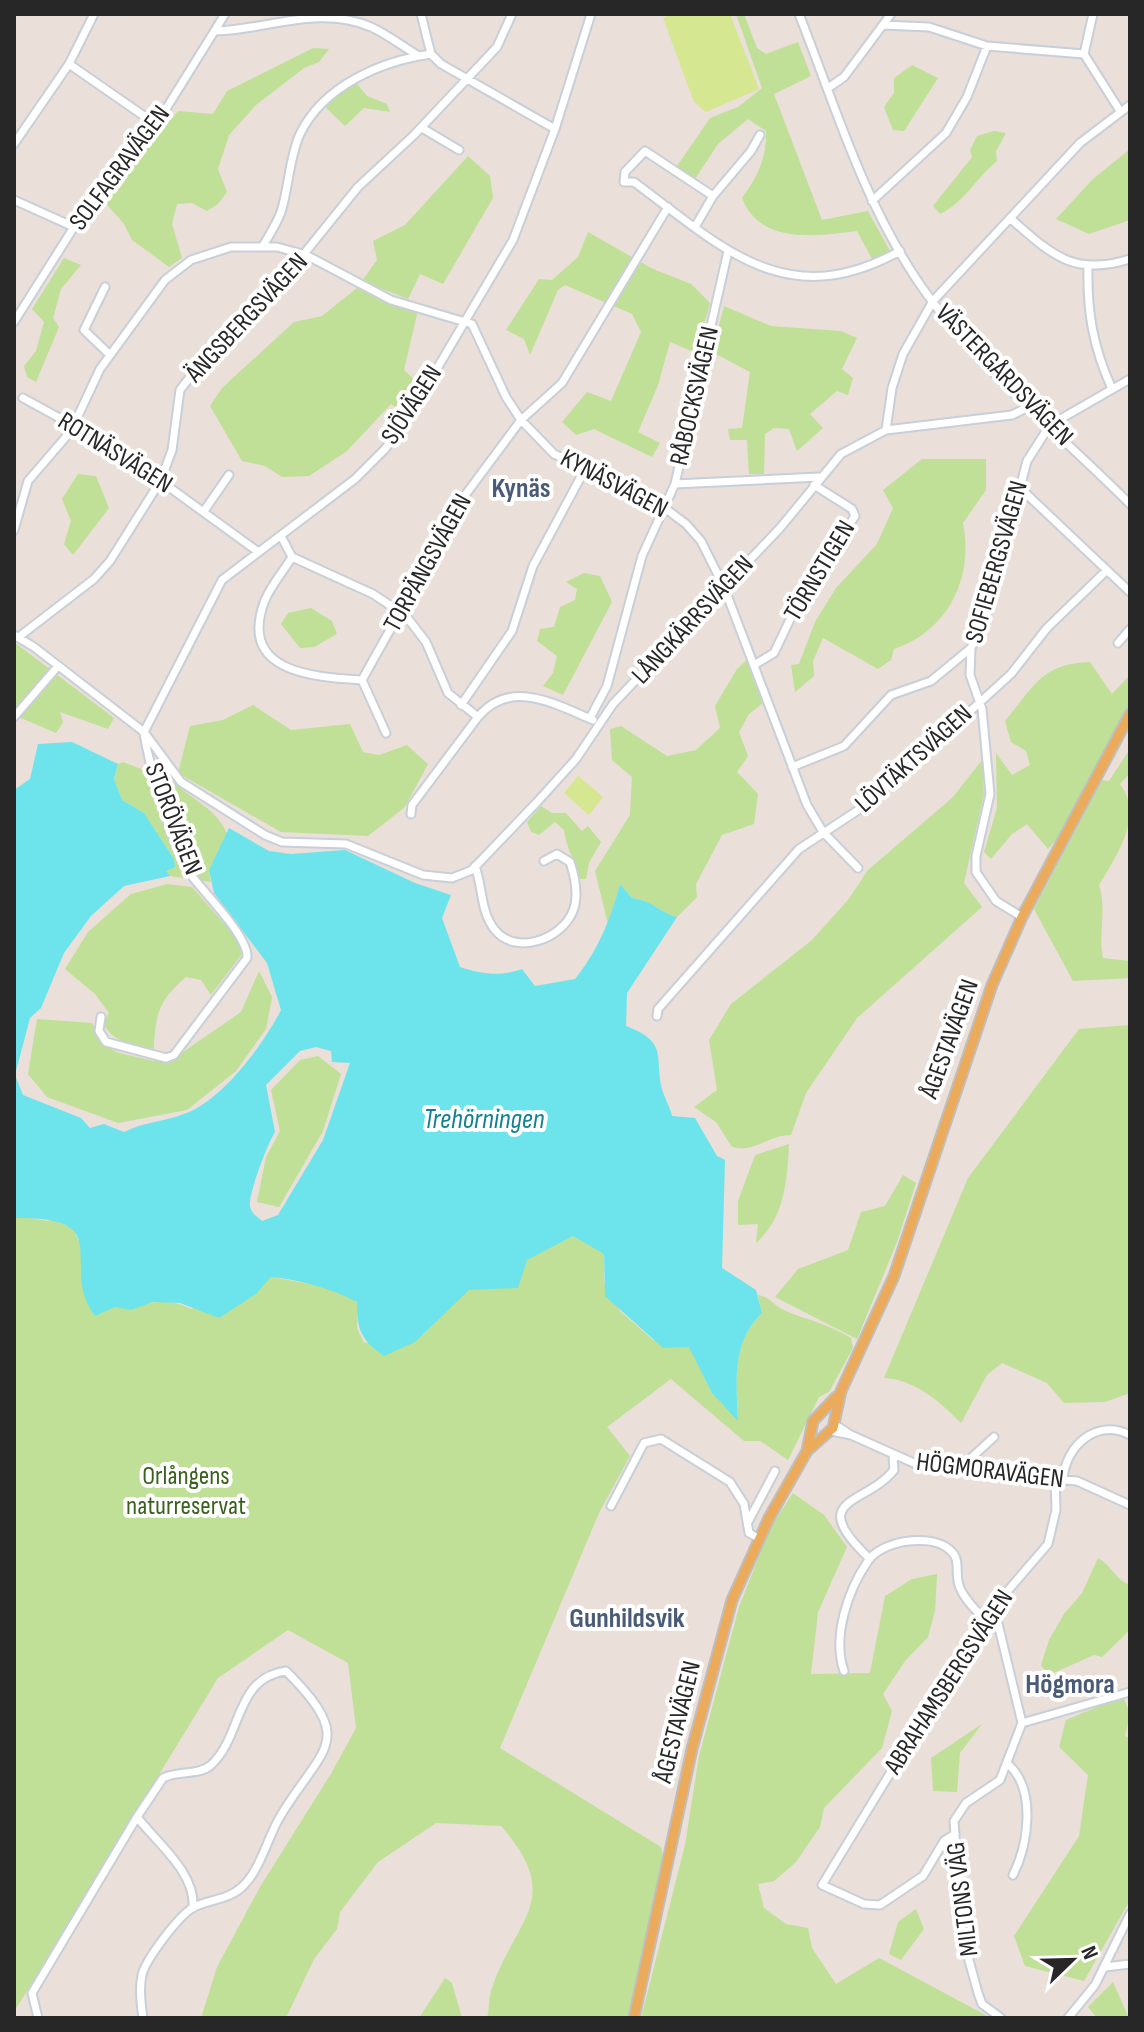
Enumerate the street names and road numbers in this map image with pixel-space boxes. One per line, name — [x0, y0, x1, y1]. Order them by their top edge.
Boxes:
street label: SOLFAGRAVÄGEN — [63, 99, 177, 237]
street label: ÄNGSBERGSVÄGEN — [179, 247, 315, 390]
street label: VÄSTERGÅRDSVÄGEN — [929, 298, 1079, 452]
street label: RÅBOCKSVÄGEN — [664, 324, 726, 468]
street label: SJÖVÄGEN — [375, 360, 449, 450]
street label: ROTNÄSVÄGEN — [52, 406, 178, 500]
street label: KYNÄSVÄGEN — [555, 443, 673, 525]
street label: SOFIEBERGSVÄGEN — [959, 477, 1035, 647]
street label: TORPÄNGSVÄGEN — [377, 489, 479, 637]
street label: TÖRNSTIGEN — [778, 515, 862, 627]
street label: LÅNGKÄRRSVÄGEN — [626, 549, 760, 691]
street label: LÖVTÄKTSVÄGEN — [849, 698, 979, 820]
street label: STORÖVÄGEN — [138, 759, 208, 879]
street label: ÅGESTAVÄGEN — [914, 975, 986, 1104]
street label: HÖGMORAVÄGEN — [914, 1447, 1066, 1495]
street label: ABRAHAMSBERGSVÄGEN — [877, 1584, 1020, 1781]
street label: ÅGESTAVÄGEN — [648, 1658, 708, 1787]
street label: MILTONS VÄG — [941, 1840, 985, 1958]

